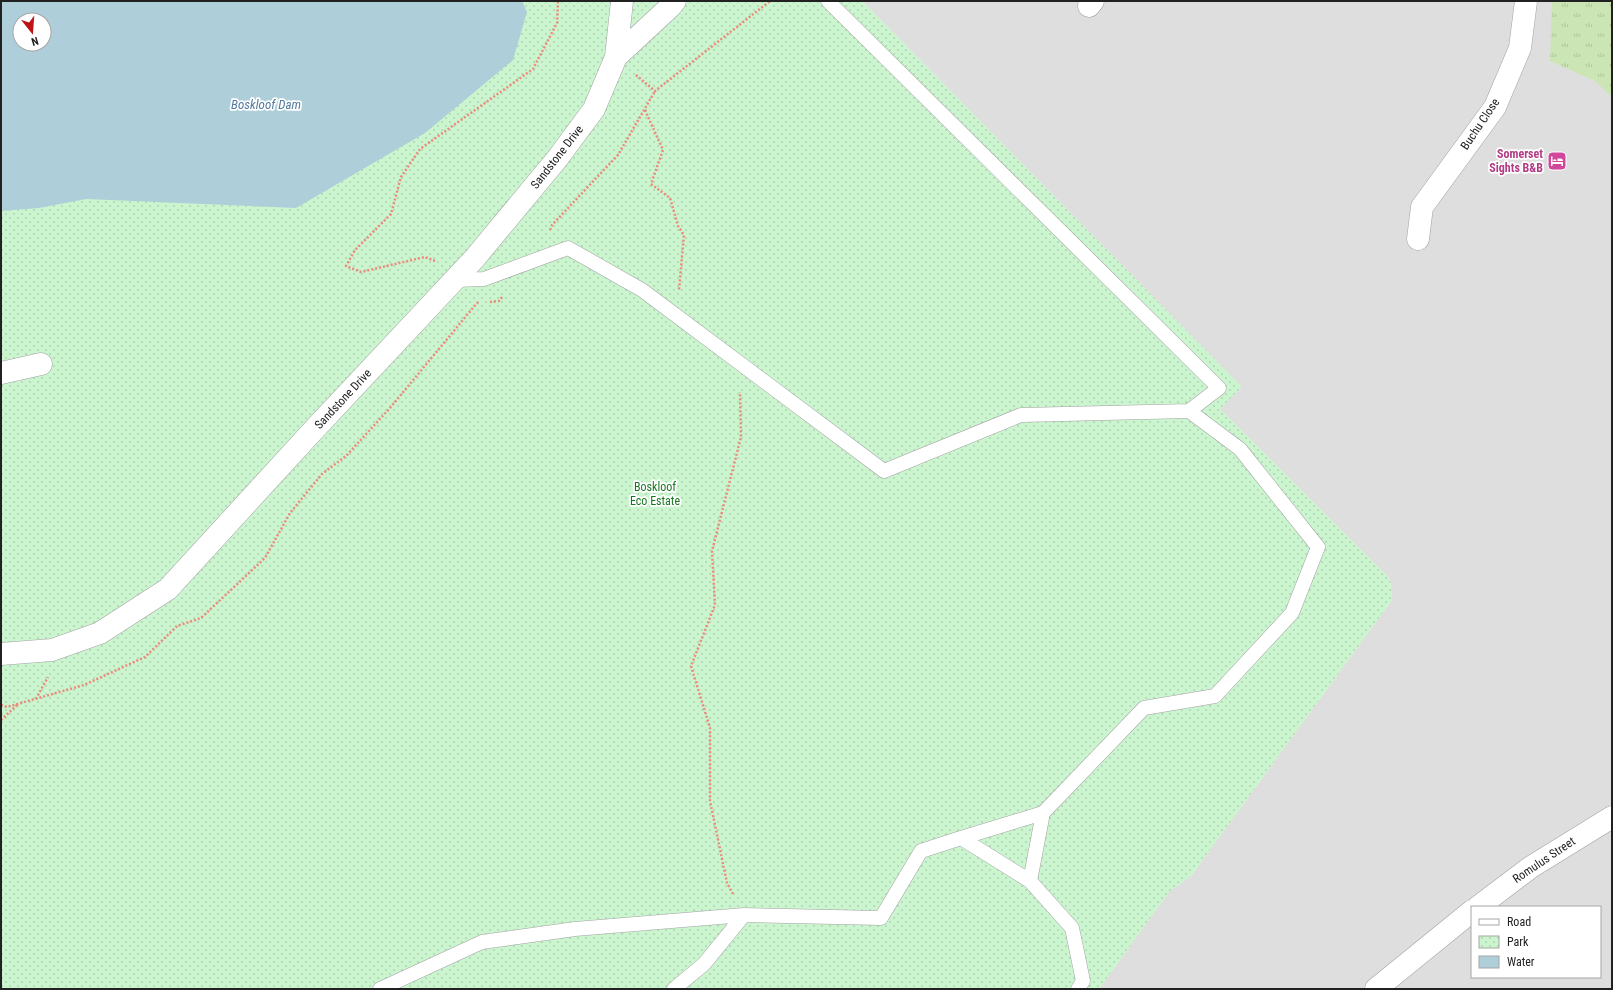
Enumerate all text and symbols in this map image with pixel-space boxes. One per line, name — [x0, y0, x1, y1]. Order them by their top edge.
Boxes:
north arrow — [12, 12, 52, 52]
text: N — [29, 34, 40, 48]
street label: Buchu Close — [1458, 95, 1502, 152]
water label: Boskloof Dam — [231, 97, 301, 112]
street label: Sandstone Drive — [528, 122, 586, 192]
place label: Somerset Sights B&B — [1489, 147, 1543, 175]
hotel icon: Somerset Sights B&B — [1546, 150, 1568, 172]
street label: Sandstone Drive — [312, 366, 375, 432]
park label: Boskloof Eco Estate — [630, 480, 680, 508]
street label: Romulus Street — [1510, 834, 1578, 886]
legend — [1471, 906, 1601, 978]
text: Road — [1507, 915, 1531, 929]
text: Park — [1507, 935, 1529, 949]
text: Water — [1507, 955, 1535, 969]

